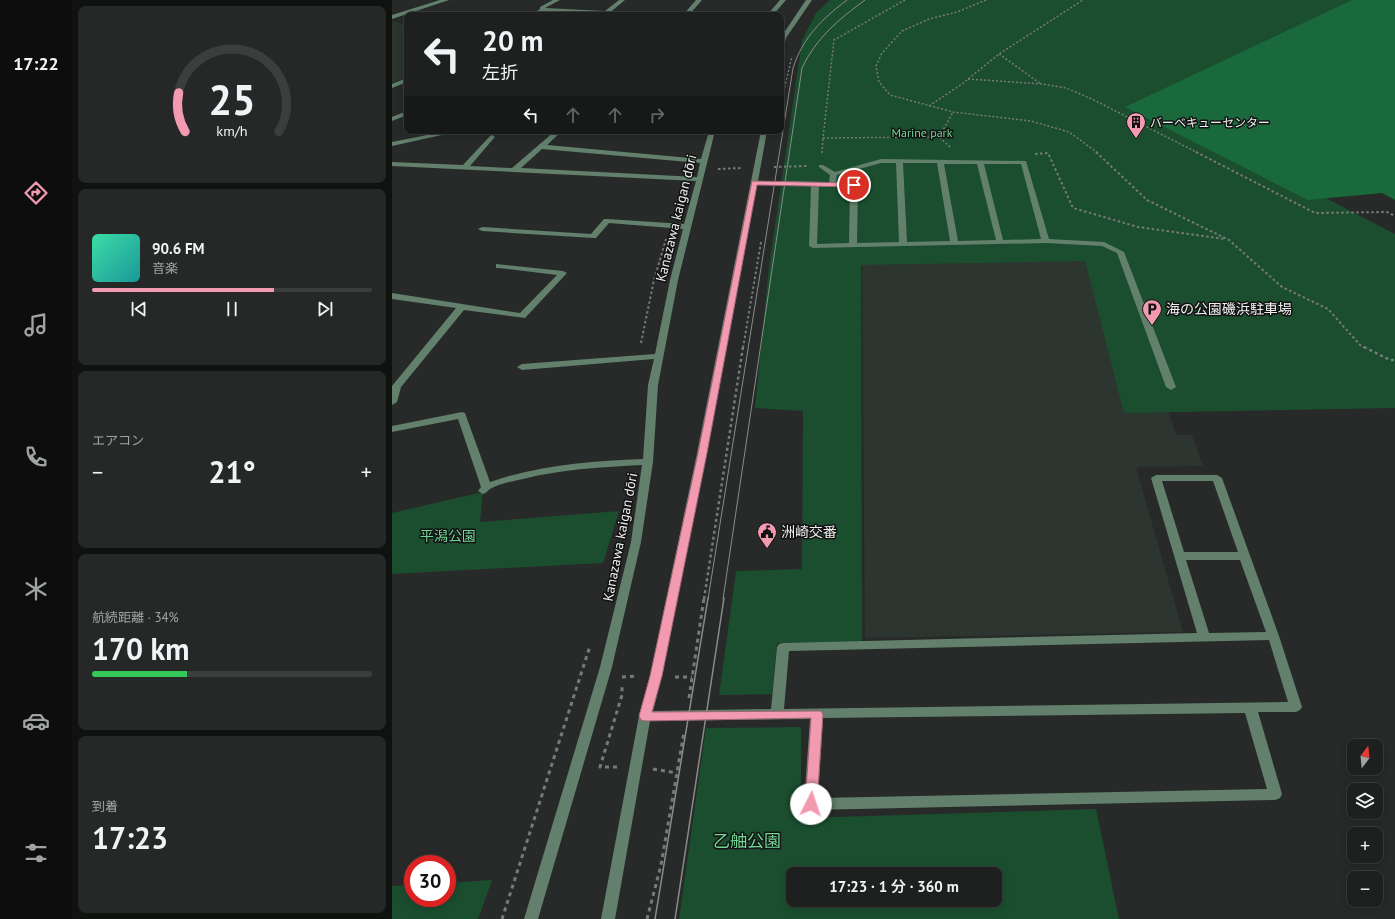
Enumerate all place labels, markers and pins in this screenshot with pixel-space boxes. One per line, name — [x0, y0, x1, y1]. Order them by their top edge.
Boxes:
building icon: バーベキューセンター — [1125, 111, 1147, 139]
place label: バーベキューセンター — [1150, 115, 1270, 130]
pin — [837, 168, 871, 202]
parking icon: 海の公園磯浜駐車場 — [1141, 298, 1163, 326]
place label: 海の公園磯浜駐車場 — [1166, 300, 1292, 318]
public building icon: 洲崎交番 — [756, 521, 778, 549]
place label: 洲崎交番 — [781, 523, 837, 541]

